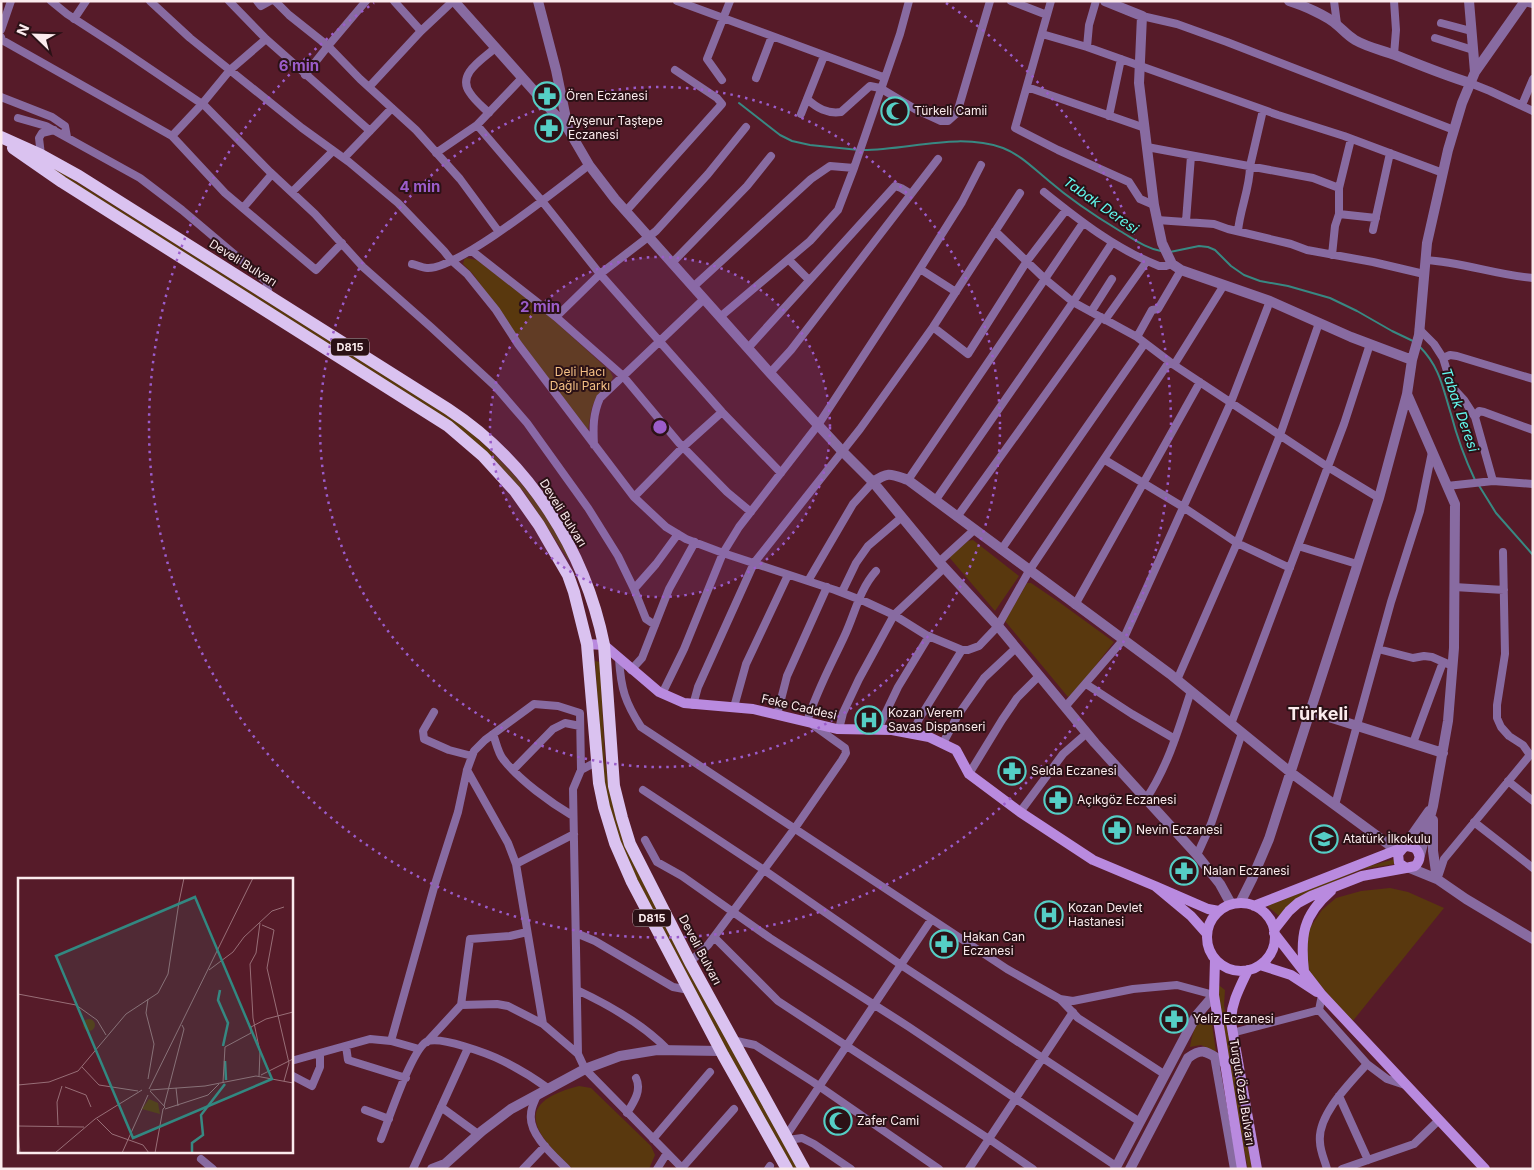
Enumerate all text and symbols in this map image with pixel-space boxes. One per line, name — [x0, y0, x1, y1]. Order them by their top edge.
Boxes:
north arrow — [10, 10, 60, 60]
text: N — [13, 21, 32, 38]
text: 6 min — [279, 56, 319, 75]
pharmacy icon: Ören Eczanesi — [532, 81, 562, 111]
place label: Ören Eczanesi — [566, 88, 648, 103]
mosque icon: Türkeli Camii — [880, 96, 910, 126]
place label: Türkeli Camii — [914, 103, 987, 118]
pharmacy icon: Ayşenur Taştepe Eczanesi — [534, 113, 564, 143]
place label: Ayşenur Taştepe Eczanesi — [568, 113, 663, 142]
water label: Tabak Deresi — [1061, 173, 1142, 237]
text: 4 min — [400, 177, 440, 196]
street label: Develi Bulvarı — [207, 236, 280, 289]
text: 2 min — [520, 297, 560, 316]
road number: D815 — [331, 338, 369, 356]
park label: Deli Hacı Dağlı Parkı — [550, 364, 610, 393]
water label: Tabak Deresi — [1438, 366, 1483, 454]
centre of rings — [651, 418, 669, 436]
street label: Develi Bulvarı — [537, 476, 590, 549]
street label: Feke Caddesi — [760, 691, 838, 722]
district label: Türkeli — [1288, 703, 1348, 724]
hospital icon: Kozan Verem Savas Dispanseri — [854, 705, 884, 735]
place label: Kozan Verem Savas Dispanseri — [888, 705, 986, 734]
pharmacy icon: Selda Eczanesi — [997, 756, 1027, 786]
place label: Selda Eczanesi — [1031, 763, 1117, 778]
pharmacy icon: Açıkgöz Eczanesi — [1043, 785, 1073, 815]
place label: Açıkgöz Eczanesi — [1077, 792, 1176, 807]
pharmacy icon: Nevin Eczanesi — [1102, 815, 1132, 845]
place label: Nevin Eczanesi — [1136, 822, 1223, 837]
school or university icon: Atatürk İlkokulu — [1309, 824, 1339, 854]
place label: Atatürk İlkokulu — [1343, 831, 1431, 846]
pharmacy icon: Nalan Eczanesi — [1169, 856, 1199, 886]
place label: Nalan Eczanesi — [1203, 863, 1290, 878]
inset map — [18, 878, 292, 1152]
hospital icon: Kozan Devlet Hastanesi — [1034, 900, 1064, 930]
place label: Kozan Devlet Hastanesi — [1068, 900, 1143, 929]
road number: D815 — [633, 910, 671, 926]
street label: Develi Bulvarı — [676, 912, 725, 987]
pharmacy icon: Hakan Can Eczanesi — [929, 929, 959, 959]
place label: Hakan Can Eczanesi — [963, 929, 1025, 958]
pharmacy icon: Yeliz Eczanesi — [1159, 1004, 1189, 1034]
place label: Yeliz Eczanesi — [1193, 1011, 1274, 1026]
street label: Turgut Özal Bulvarı — [1227, 1038, 1258, 1146]
mosque icon: Zafer Cami — [823, 1106, 853, 1136]
place label: Zafer Cami — [857, 1113, 919, 1128]

